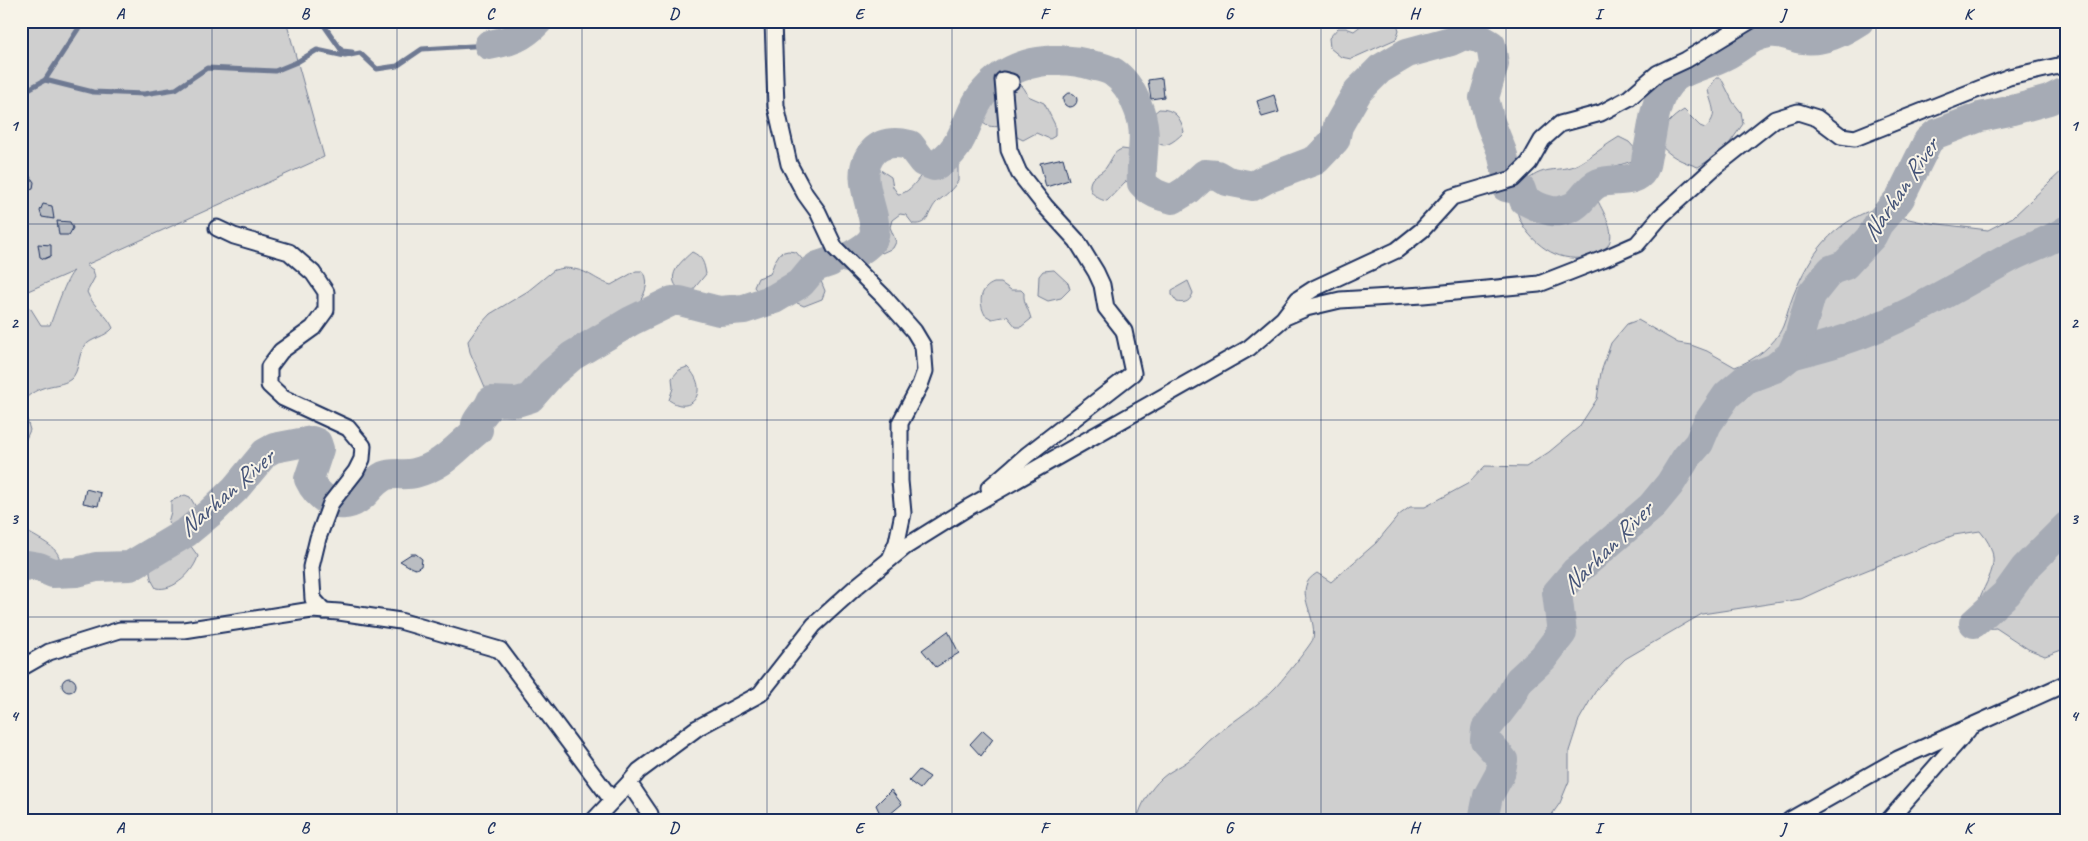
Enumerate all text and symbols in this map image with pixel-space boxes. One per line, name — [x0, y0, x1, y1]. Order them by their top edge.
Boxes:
text: A — [116, 4, 126, 24]
text: B — [301, 4, 311, 24]
text: C — [486, 4, 496, 24]
text: D — [669, 4, 680, 24]
text: E — [855, 4, 866, 24]
text: F — [1040, 4, 1051, 24]
text: G — [1225, 4, 1235, 24]
text: H — [1409, 4, 1421, 24]
text: I — [1595, 4, 1605, 24]
text: J — [1779, 4, 1788, 24]
text: K — [1964, 4, 1976, 24]
text: 1 — [10, 116, 19, 136]
text: 1 — [2070, 116, 2079, 136]
water label: Narhan River — [1854, 129, 1948, 247]
text: 2 — [10, 313, 19, 333]
text: 2 — [2070, 313, 2079, 333]
water label: Narhan River — [171, 440, 284, 543]
water label: Narhan River — [1554, 492, 1663, 601]
text: 3 — [10, 509, 19, 529]
text: 3 — [2070, 509, 2079, 529]
text: 4 — [10, 706, 19, 726]
text: 4 — [2070, 706, 2079, 726]
text: A — [116, 818, 126, 838]
text: B — [301, 818, 311, 838]
text: C — [486, 818, 496, 838]
text: D — [669, 818, 680, 838]
text: E — [855, 818, 866, 838]
text: F — [1040, 818, 1051, 838]
text: G — [1225, 818, 1235, 838]
text: H — [1409, 818, 1421, 838]
text: I — [1595, 818, 1605, 838]
text: J — [1779, 818, 1788, 838]
text: K — [1964, 818, 1976, 838]

